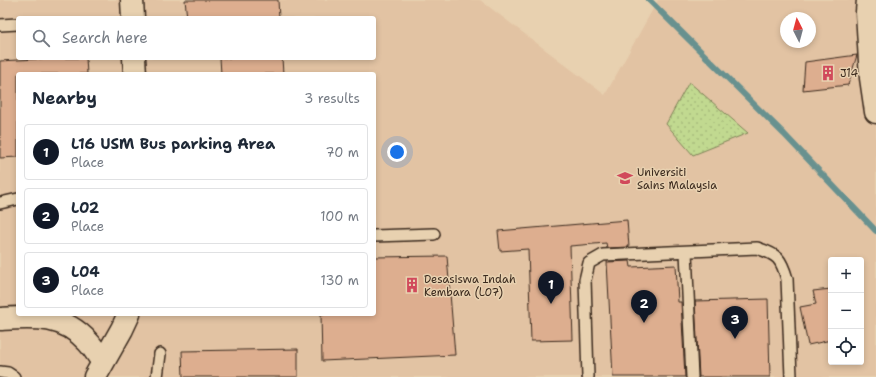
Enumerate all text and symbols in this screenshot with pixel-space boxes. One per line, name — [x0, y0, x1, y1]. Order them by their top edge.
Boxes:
north arrow — [780, 12, 816, 48]
search box — [16, 16, 376, 60]
icon: search — [30, 27, 52, 49]
text: Search here — [62, 28, 148, 48]
building icon: J14 — [819, 64, 837, 82]
place label: J14 — [840, 66, 858, 81]
text: Nearby — [32, 87, 97, 109]
text: 3 results — [304, 90, 360, 107]
text: L16 USM Bus parking Area — [71, 134, 275, 154]
your location — [387, 142, 407, 162]
text: 1 — [43, 144, 49, 161]
text: 70 m — [325, 144, 359, 161]
text: Place — [71, 154, 104, 171]
place label: Universiti Sains Malaysia — [637, 165, 717, 193]
school or university icon: Universiti Sains Malaysia — [616, 169, 634, 187]
text: L02 — [71, 198, 99, 218]
text: 2 — [41, 208, 51, 225]
text: 100 m — [320, 208, 359, 225]
text: Place — [71, 218, 104, 235]
map controls — [828, 257, 864, 365]
button: + — [828, 257, 864, 293]
text: L04 — [71, 262, 100, 282]
pin: 1 — [538, 271, 564, 304]
text: 3 — [41, 272, 51, 289]
text: 130 m — [321, 272, 359, 289]
place label: Desasiswa Indah Kembara (L07) — [424, 272, 516, 300]
building icon: Desasiswa Indah Kembara (L07) — [403, 276, 421, 294]
text: Place — [71, 282, 104, 299]
pin: 2 — [631, 290, 657, 323]
button: − — [828, 293, 864, 329]
pin: 3 — [722, 306, 748, 339]
button: locate — [828, 329, 864, 365]

